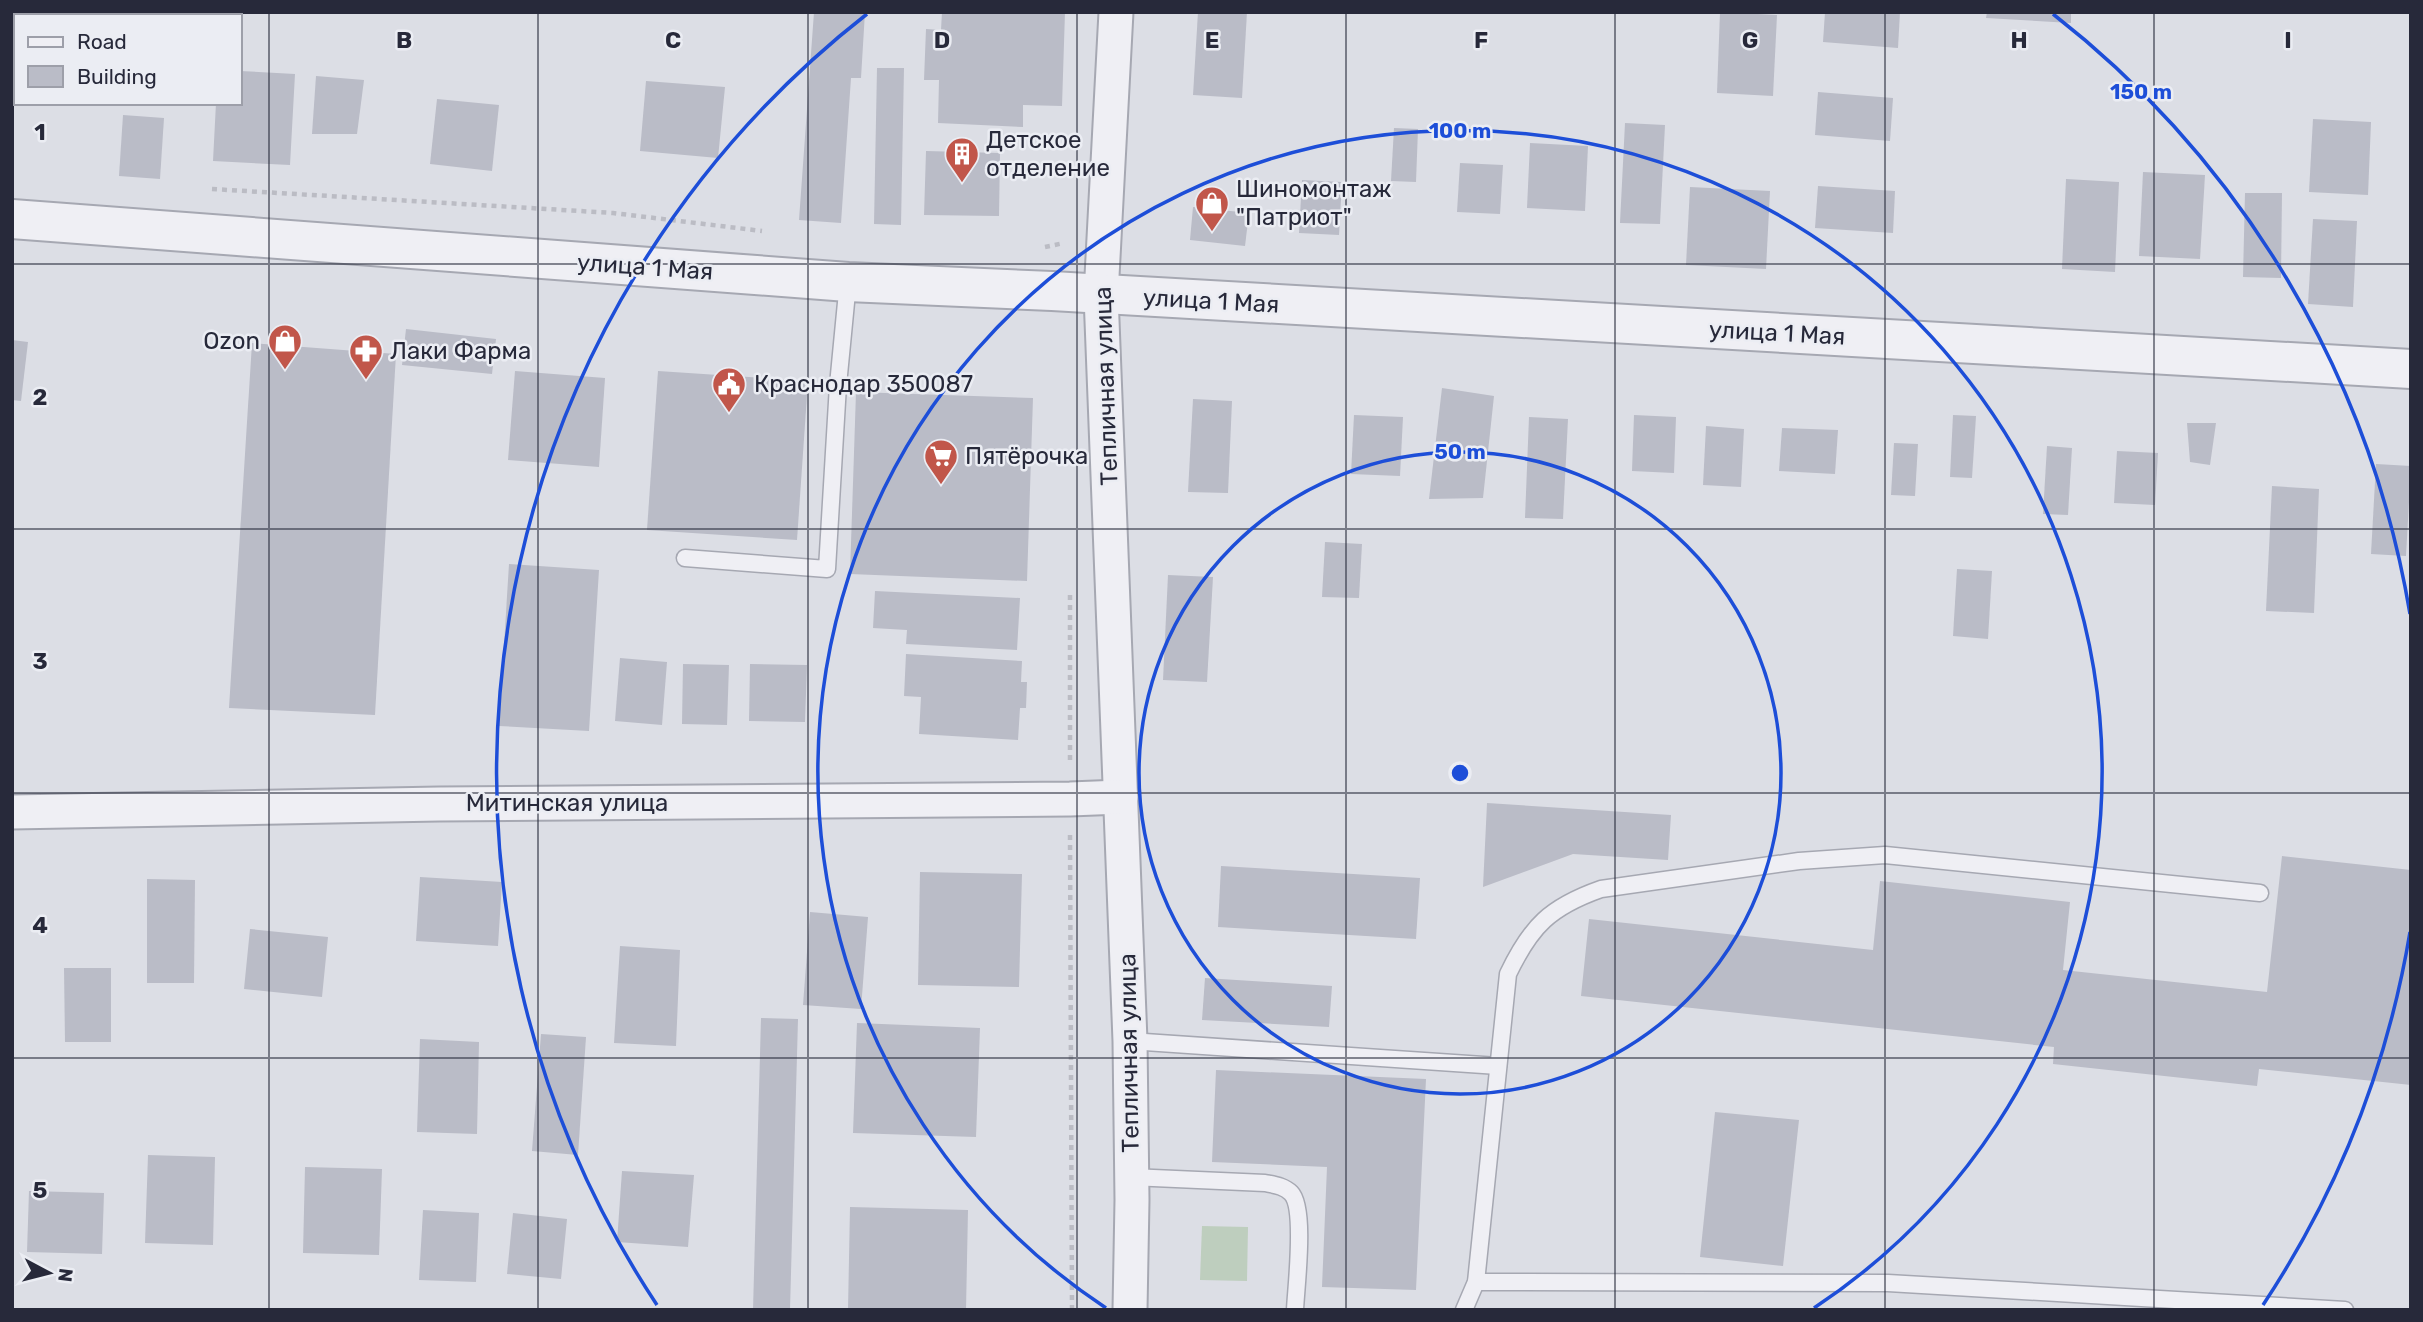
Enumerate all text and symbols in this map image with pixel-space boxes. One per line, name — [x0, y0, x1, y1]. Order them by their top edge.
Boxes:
legend — [14, 14, 242, 105]
text: B — [396, 26, 412, 54]
text: C — [665, 26, 681, 54]
text: D — [934, 26, 950, 54]
text: E — [1205, 26, 1219, 54]
text: F — [1474, 26, 1488, 54]
text: G — [1742, 26, 1758, 54]
text: H — [2010, 26, 2028, 54]
text: I — [2284, 26, 2292, 54]
text: Road — [77, 29, 127, 54]
text: Building — [77, 64, 157, 89]
text: 150 m — [2110, 79, 2172, 104]
text: 1 — [34, 118, 46, 146]
text: 100 m — [1429, 118, 1491, 143]
place label: Детское отделение — [986, 126, 1110, 182]
building icon: Детское отделение — [943, 135, 981, 184]
place label: Шиномонтаж "Патриот" — [1236, 175, 1391, 231]
shop icon: Шиномонтаж "Патриот" — [1193, 184, 1231, 233]
street label: улица 1 Мая — [576, 248, 714, 286]
street label: улица 1 Мая — [1142, 283, 1280, 319]
street label: Тепличная улица — [1089, 286, 1123, 486]
street label: улица 1 Мая — [1708, 315, 1846, 351]
shop icon: Ozon — [266, 322, 304, 371]
place label: Ozon — [203, 327, 260, 355]
pharmacy icon: Лаки Фарма — [347, 332, 385, 381]
place label: Лаки Фарма — [390, 337, 531, 365]
public building icon: Краснодар 350087 — [710, 365, 748, 414]
place label: Краснодар 350087 — [754, 370, 973, 398]
text: 2 — [33, 383, 47, 411]
supermarket icon: Пятёрочка — [922, 437, 960, 486]
text: 50 m — [1434, 439, 1486, 464]
place label: Пятёрочка — [965, 442, 1088, 470]
text: 3 — [32, 647, 48, 675]
centre of rings — [1448, 761, 1472, 785]
street label: Митинская улица — [466, 789, 668, 817]
text: 4 — [32, 911, 48, 939]
street label: Тепличная улица — [1113, 953, 1145, 1153]
text: 5 — [33, 1176, 48, 1204]
north arrow — [14, 1238, 84, 1308]
text: N — [53, 1267, 78, 1283]

